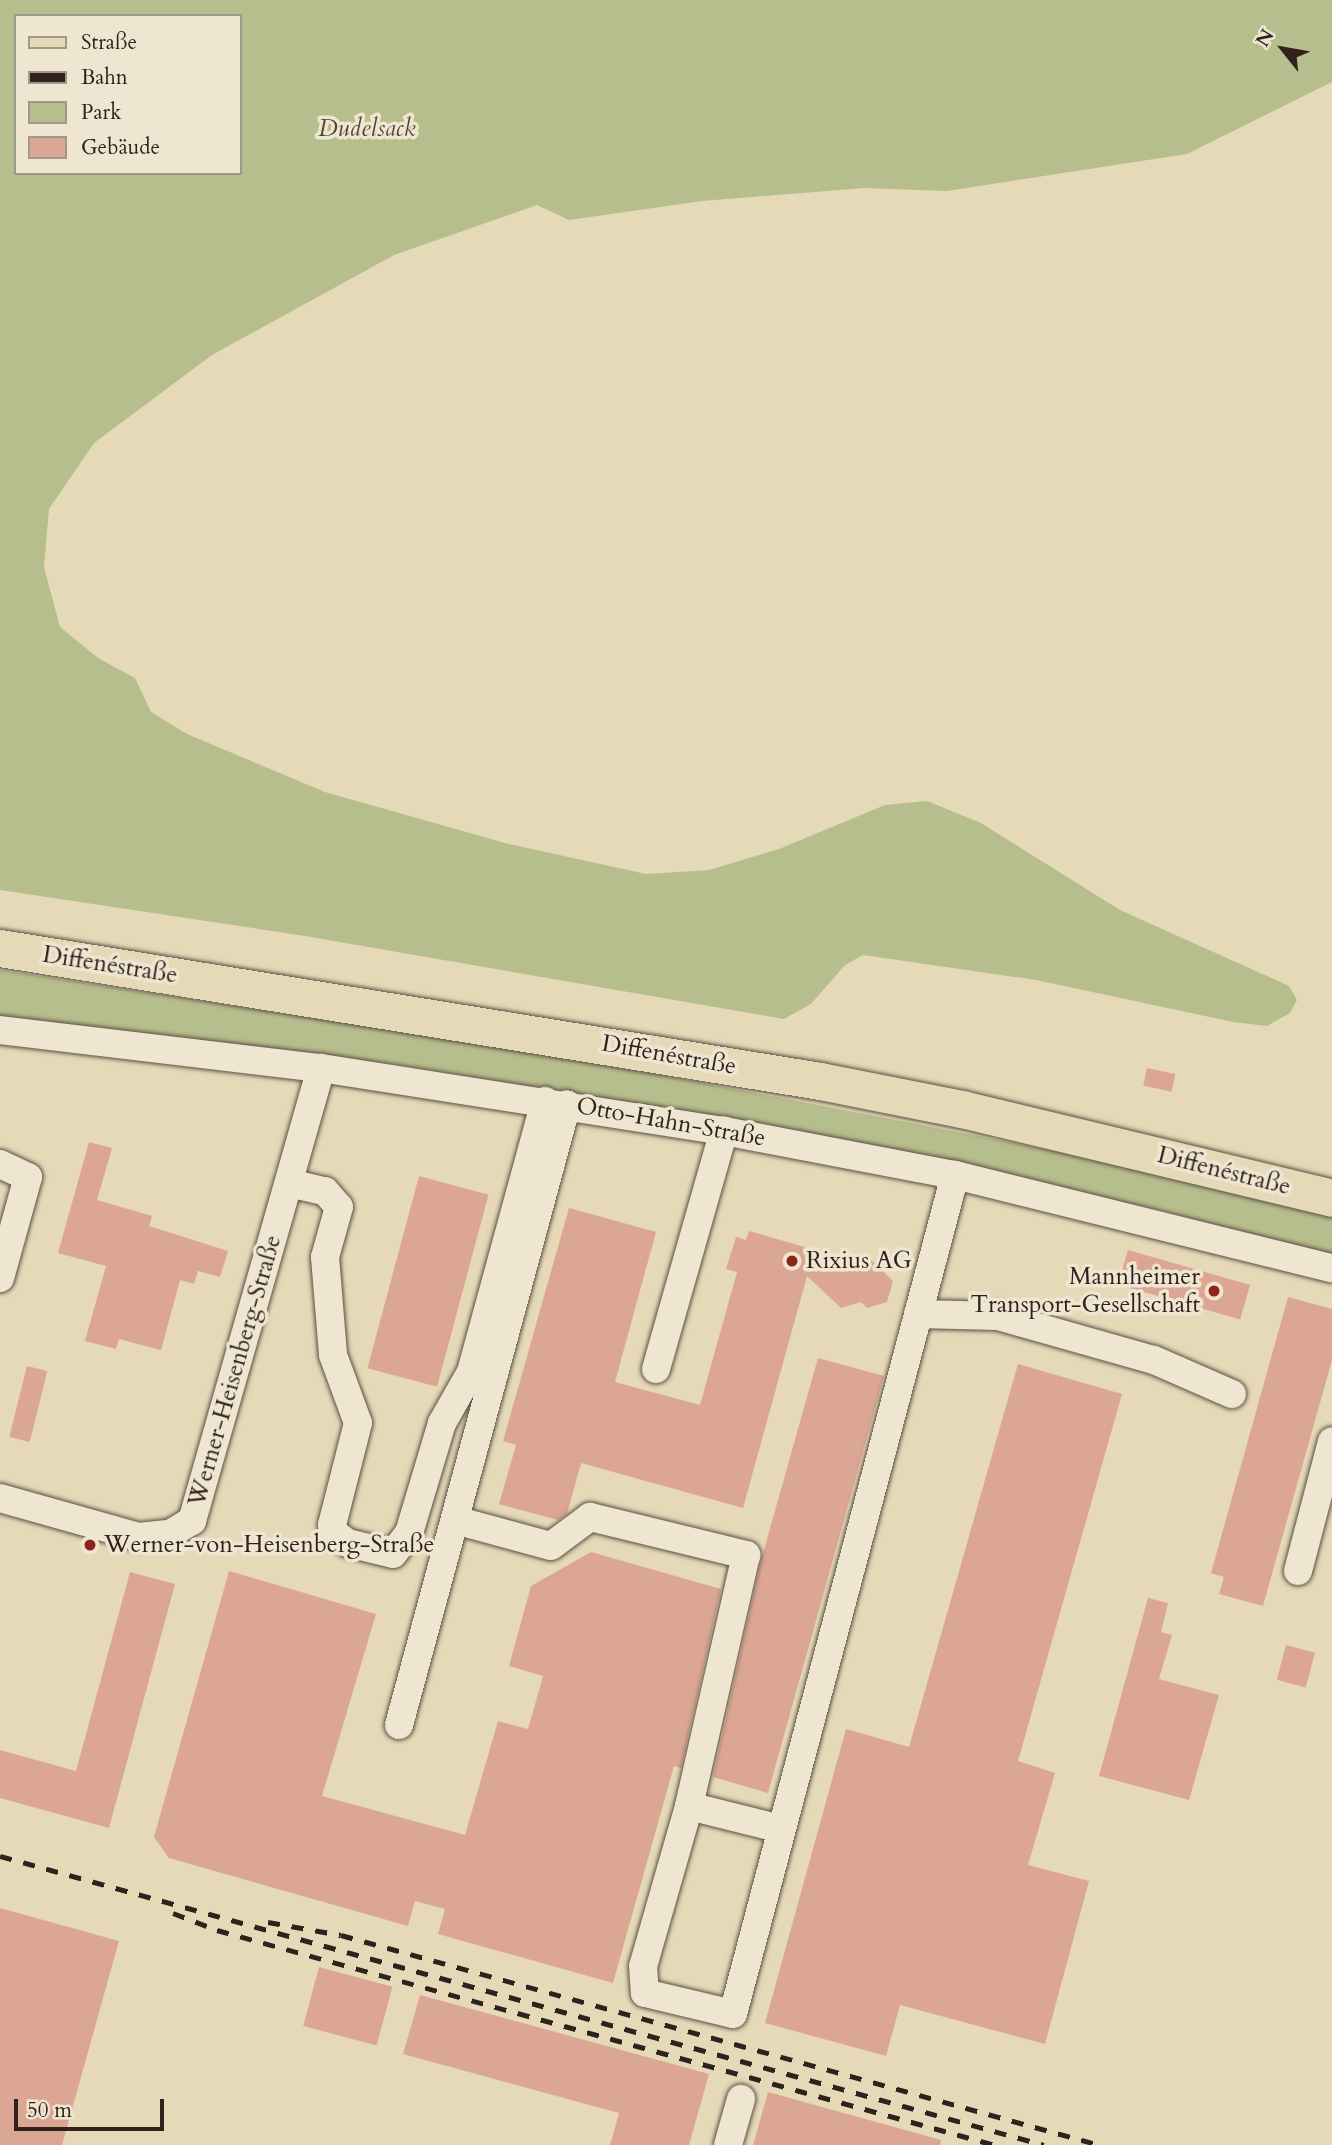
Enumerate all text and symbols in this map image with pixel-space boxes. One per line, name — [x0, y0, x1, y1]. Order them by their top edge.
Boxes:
legend — [14, 14, 242, 175]
north arrow — [1248, 14, 1318, 84]
text: N — [1250, 24, 1280, 52]
text: Straße — [81, 28, 137, 57]
text: Bahn — [81, 63, 128, 92]
text: Park — [81, 98, 121, 127]
park label: Dudelsack — [318, 115, 416, 143]
text: Gebäude — [81, 133, 160, 162]
street label: Diffenéstraße — [41, 940, 179, 990]
street label: Diffenéstraße — [600, 1029, 738, 1081]
street label: Otto-Hahn-Straße — [574, 1091, 768, 1153]
street label: Diffenéstraße — [1155, 1141, 1293, 1201]
street label: Werner-Heisenberg-Straße — [182, 1232, 288, 1510]
place label: Rixius AG — [806, 1247, 912, 1275]
marker: Rixius AG — [784, 1253, 800, 1269]
place label: Mannheimer Transport-Gesellschaft — [970, 1263, 1200, 1319]
marker: Mannheimer Transport-Gesellschaft — [1206, 1283, 1222, 1299]
place label: Werner-von-Heisenberg-Straße — [104, 1531, 434, 1559]
marker: Werner-von-Heisenberg-Straße — [82, 1537, 98, 1553]
scale bar — [18, 2086, 168, 2130]
text: 50 m — [27, 2096, 72, 2125]

